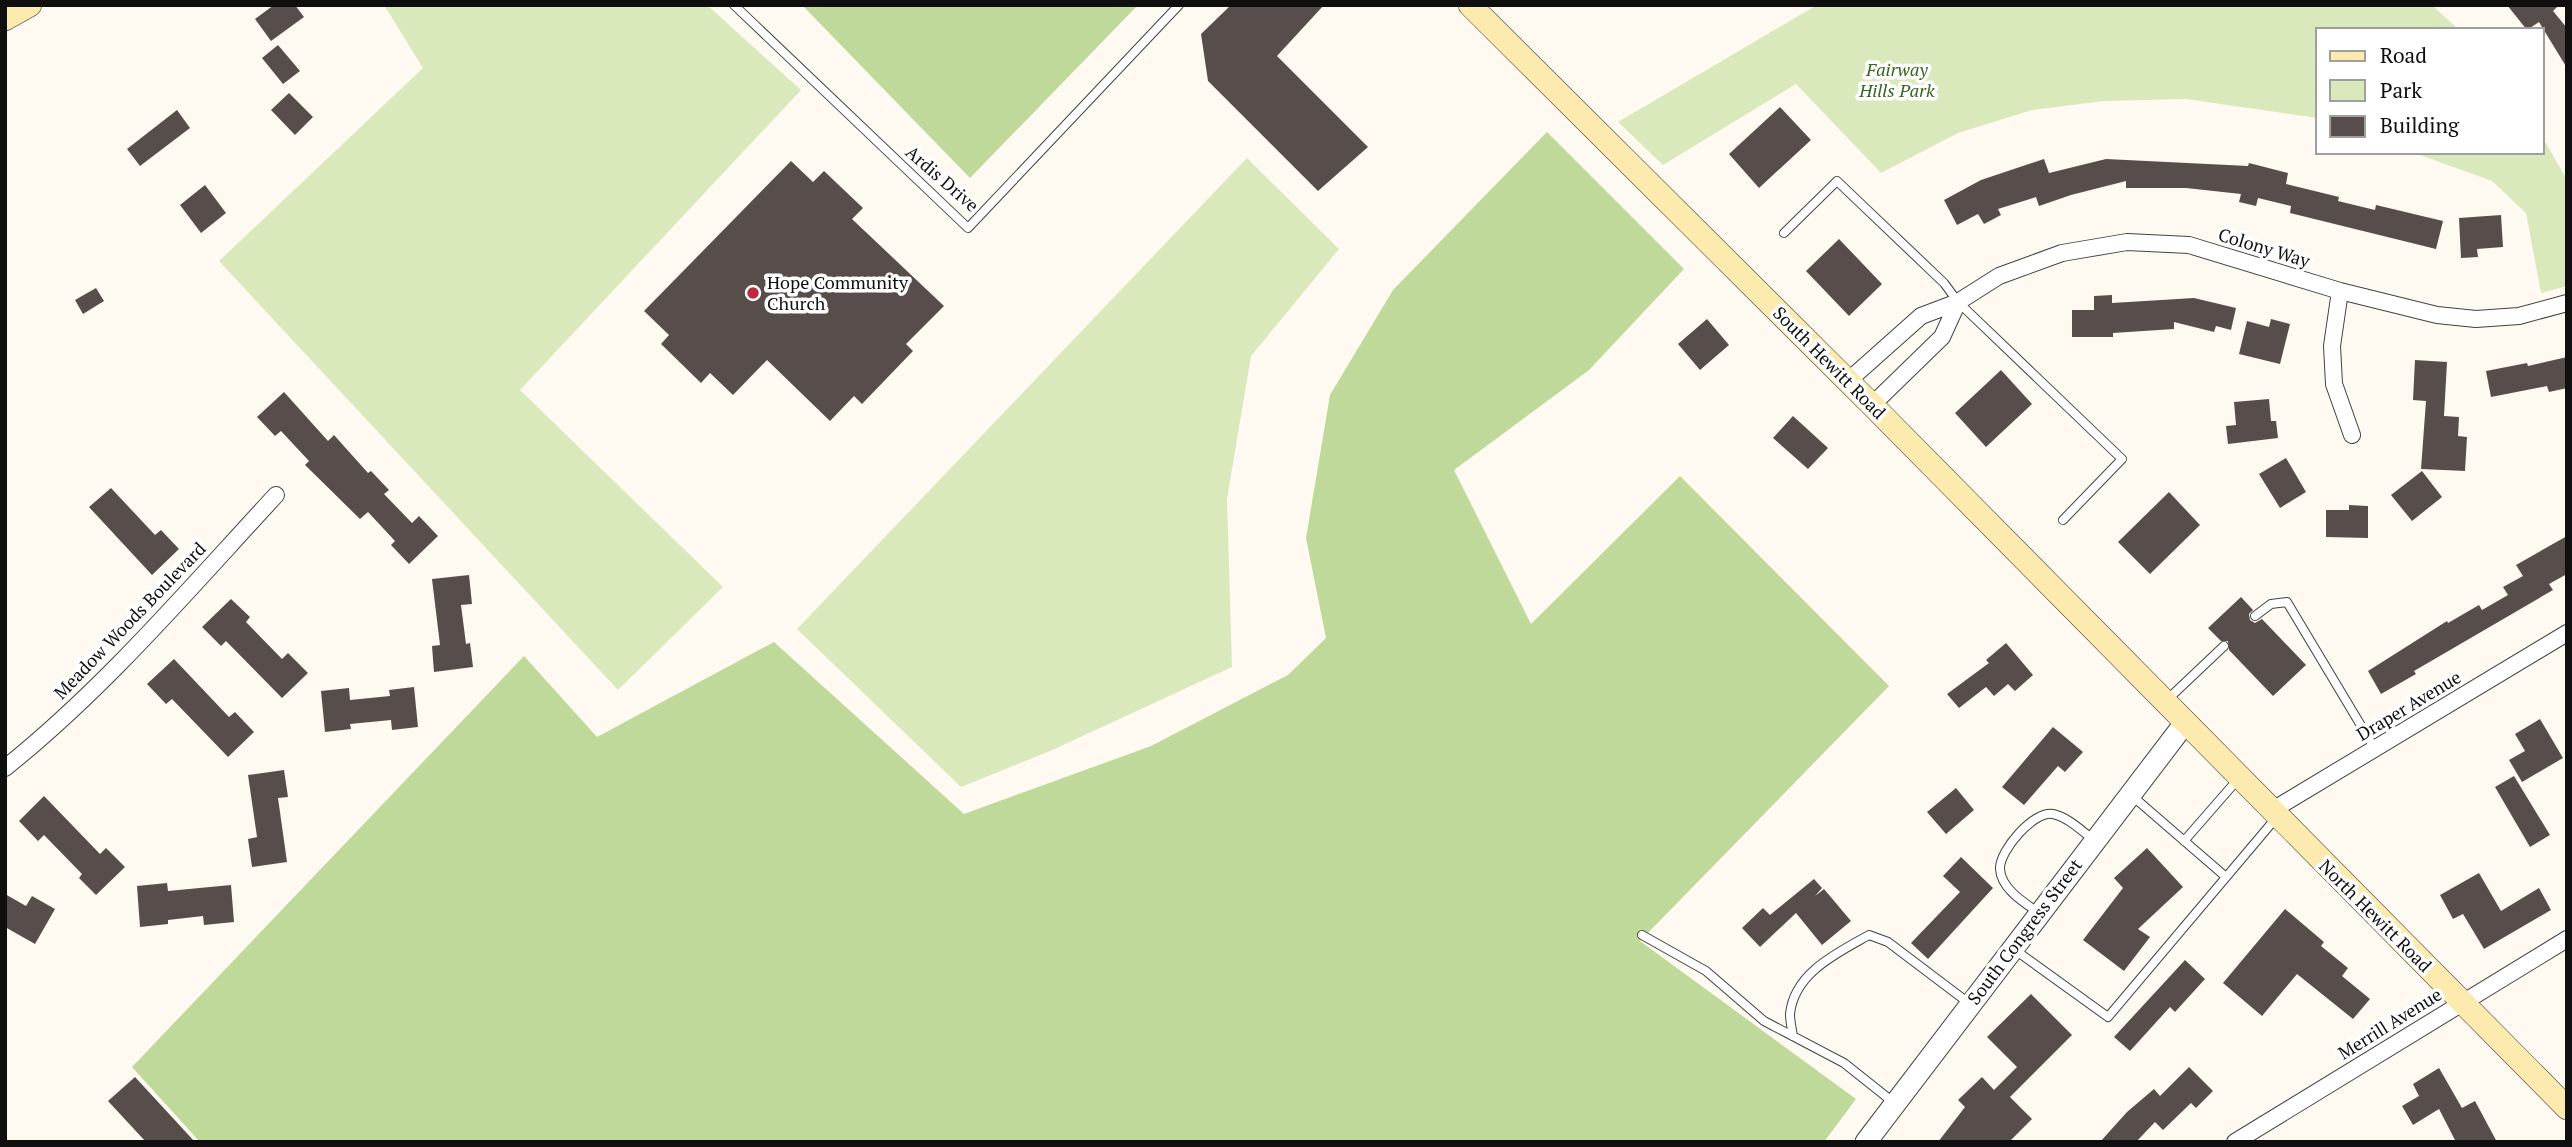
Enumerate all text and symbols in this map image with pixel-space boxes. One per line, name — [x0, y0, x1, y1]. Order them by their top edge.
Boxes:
legend — [2316, 28, 2544, 154]
text: Road — [2380, 41, 2427, 69]
park label: Fairway Hills Park — [1858, 57, 1935, 102]
text: Park — [2380, 76, 2422, 104]
text: Building — [2380, 111, 2460, 139]
street label: Ardis Drive — [901, 140, 984, 217]
street label: Colony Way — [2216, 222, 2314, 273]
place label: Hope Community Church — [767, 270, 909, 315]
marker: Hope Community Church — [745, 285, 761, 301]
street label: South Hewitt Road — [1768, 301, 1891, 424]
street label: Meadow Woods Boulevard — [48, 537, 211, 704]
street label: Draper Avenue — [2352, 665, 2465, 746]
street label: South Congress Street — [1961, 853, 2087, 1009]
street label: North Hewitt Road — [2314, 854, 2437, 977]
street label: Merrill Avenue — [2333, 982, 2446, 1065]

